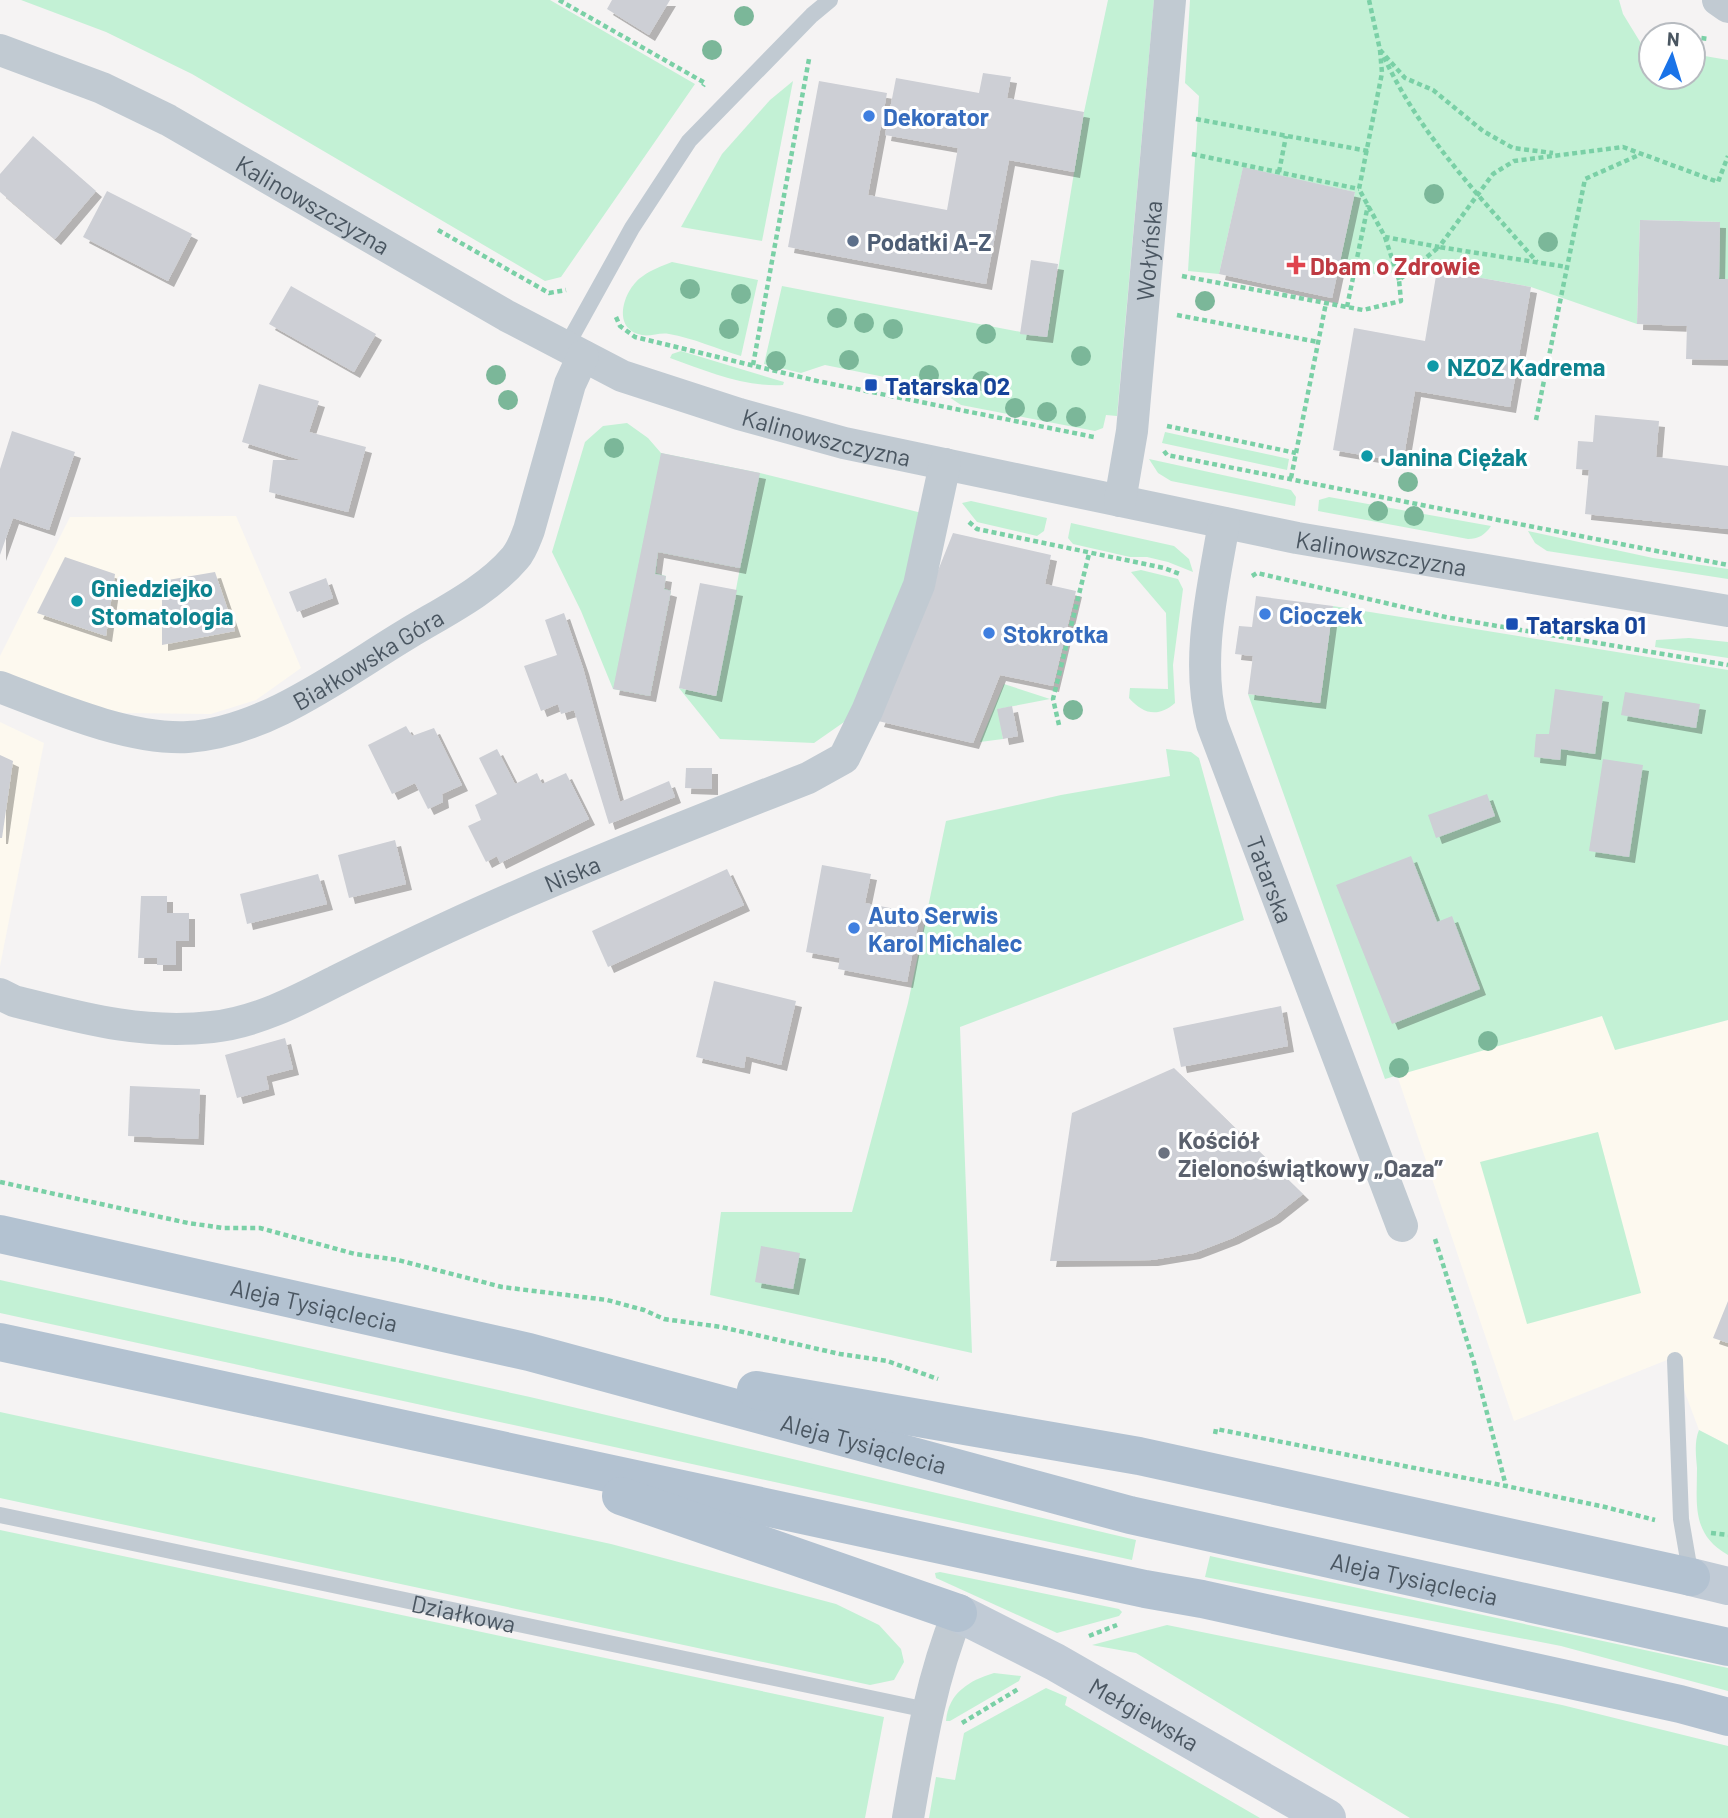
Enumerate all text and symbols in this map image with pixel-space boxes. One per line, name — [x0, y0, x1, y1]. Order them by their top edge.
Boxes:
north arrow — [1637, 21, 1707, 91]
text: N — [1666, 27, 1680, 50]
place label: Dekorator — [883, 102, 989, 131]
marker: Dekorator — [861, 108, 877, 124]
street label: Kalinowszczyzna — [231, 148, 395, 260]
street label: Wołyńska — [1129, 199, 1167, 302]
place label: Podatki A-Z — [867, 227, 992, 256]
marker: Podatki A-Z — [845, 233, 861, 249]
place label: Dbam o Zdrowie — [1310, 251, 1481, 280]
marker: Dbam o Zdrowie — [1288, 257, 1304, 273]
place label: NZOZ Kadrema — [1447, 352, 1605, 381]
marker: NZOZ Kadrema — [1425, 358, 1441, 374]
place label: Tatarska 02 — [885, 371, 1010, 400]
marker: Tatarska 02 — [863, 377, 879, 393]
street label: Kalinowszczyzna — [739, 401, 914, 471]
place label: Janina Ciężak — [1381, 442, 1528, 471]
marker: Janina Ciężak — [1359, 448, 1375, 464]
street label: Kalinowszczyzna — [1294, 524, 1469, 581]
place label: Gniedziejko Stomatologia — [91, 573, 234, 630]
marker: Gniedziejko Stomatologia — [69, 593, 85, 609]
place label: Cioczek — [1279, 600, 1363, 629]
street label: Białkowska Góra — [287, 602, 448, 715]
marker: Cioczek — [1257, 606, 1273, 622]
place label: Tatarska 01 — [1526, 610, 1646, 639]
marker: Tatarska 01 — [1504, 616, 1520, 632]
place label: Stokrotka — [1003, 619, 1108, 648]
marker: Stokrotka — [981, 625, 997, 641]
street label: Tatarska — [1241, 832, 1300, 927]
street label: Niska — [539, 848, 604, 897]
place label: Auto Serwis Karol Michalec — [868, 900, 1023, 957]
marker: Auto Serwis Karol Michalec — [846, 920, 862, 936]
place label: Kościół Zielonoświątkowy „Oaza” — [1178, 1125, 1443, 1182]
marker: Kościół Zielonoświątkowy „Oaza” — [1156, 1145, 1172, 1161]
street label: Aleja Tysiąclecia — [228, 1271, 401, 1337]
street label: Aleja Tysiąclecia — [778, 1407, 950, 1479]
street label: Aleja Tysiąclecia — [1328, 1545, 1501, 1610]
street label: Działkowa — [409, 1588, 519, 1638]
street label: Mełgiewska — [1085, 1671, 1205, 1756]

